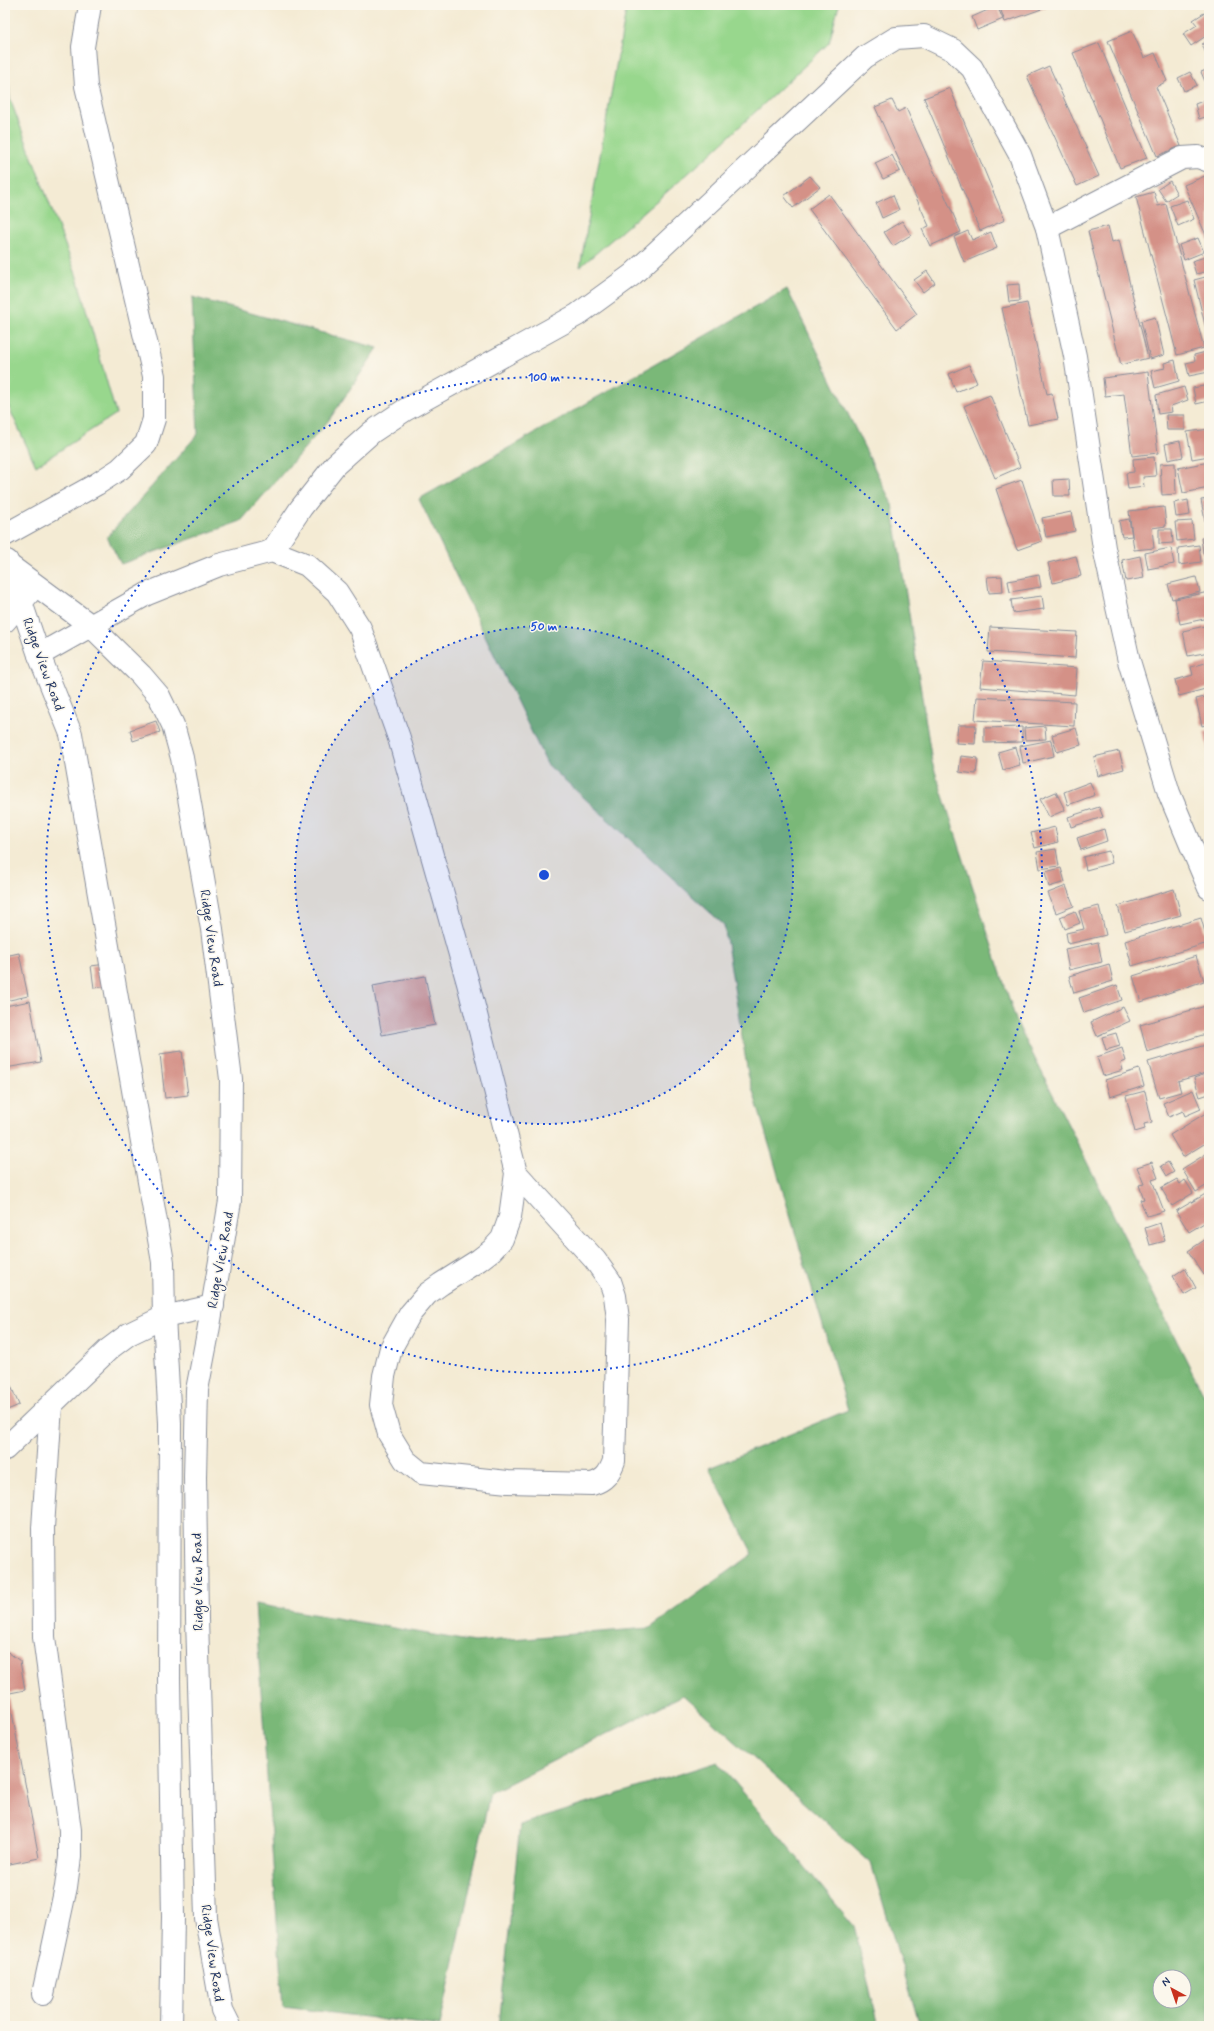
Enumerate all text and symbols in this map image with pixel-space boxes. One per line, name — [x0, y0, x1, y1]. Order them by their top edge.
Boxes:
text: 100 m — [528, 370, 561, 386]
street label: Ridge View Road — [17, 615, 68, 714]
text: 50 m — [531, 619, 558, 635]
centre of rings — [537, 868, 551, 882]
street label: Ridge View Road — [194, 888, 227, 988]
street label: Ridge View Road — [204, 1210, 239, 1310]
street label: Ridge View Road — [188, 1533, 209, 1631]
street label: Ridge View Road — [195, 1903, 228, 2003]
north arrow — [1152, 1969, 1192, 2009]
text: N — [1159, 1974, 1174, 1990]

